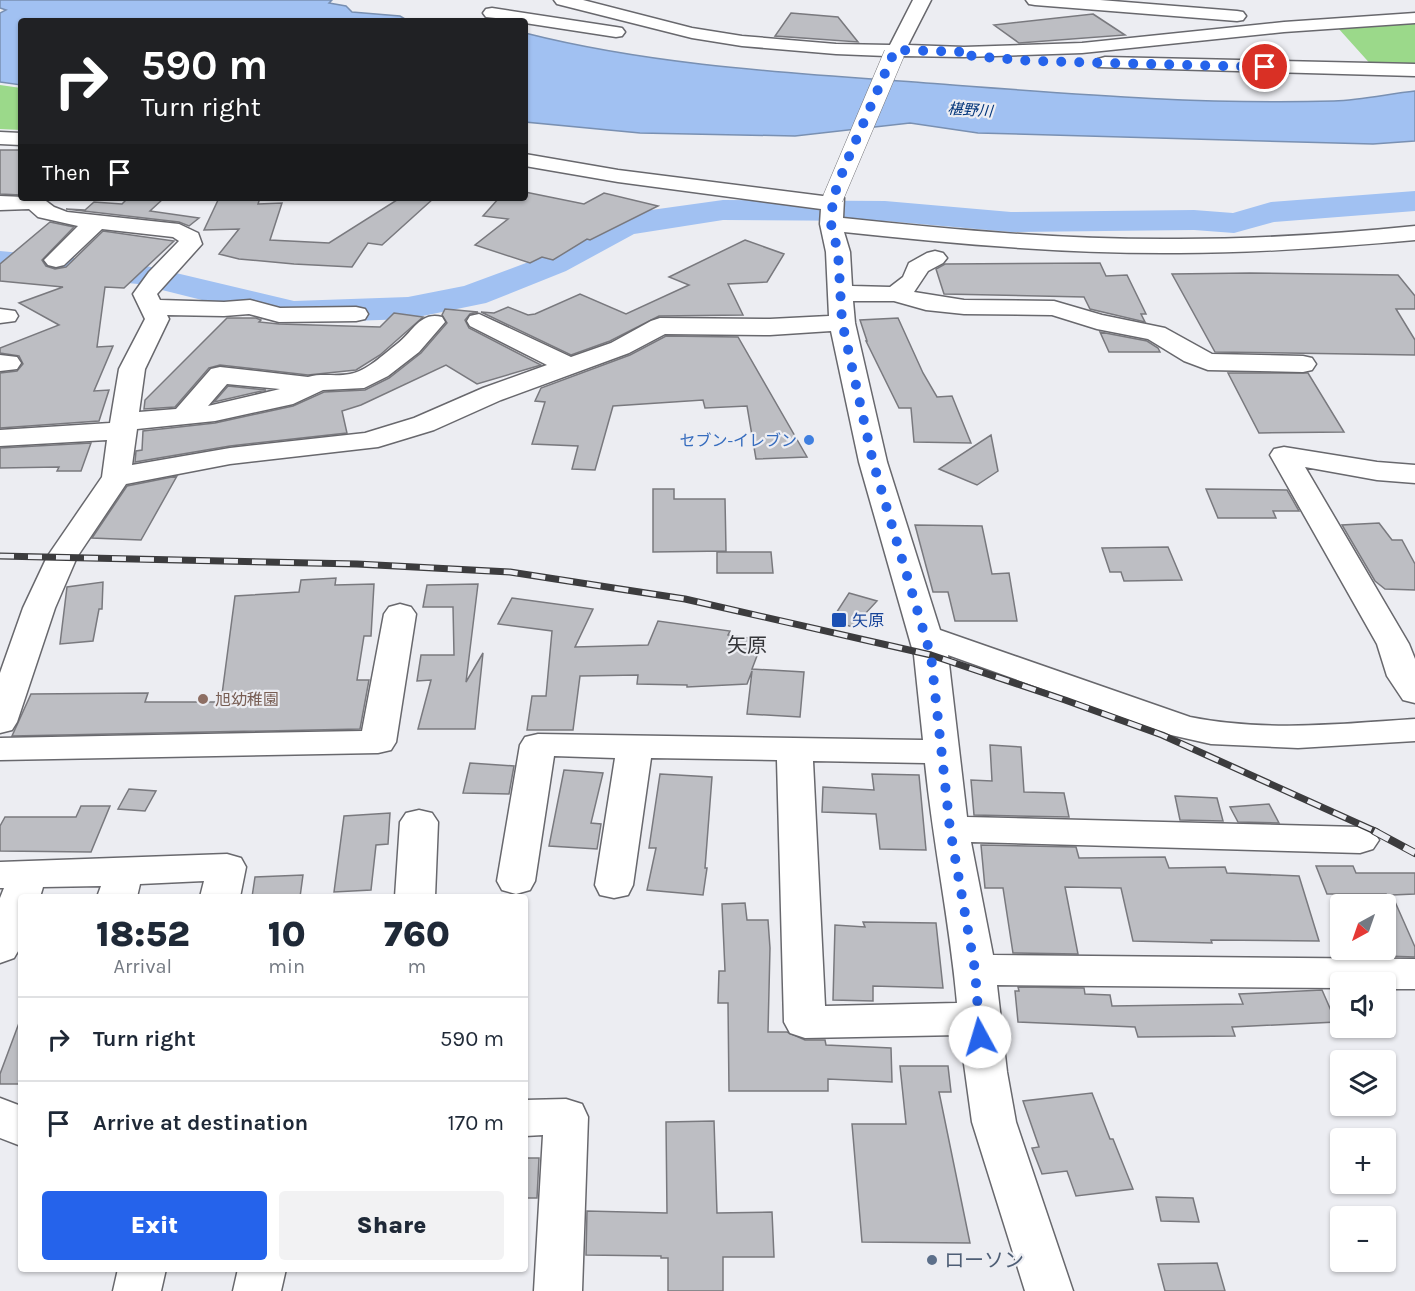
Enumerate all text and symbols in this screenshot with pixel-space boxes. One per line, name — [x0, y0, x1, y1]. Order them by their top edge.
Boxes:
text: 590 m — [141, 40, 268, 90]
pin — [1239, 41, 1290, 92]
icon: right — [42, 42, 120, 120]
icon: arrive — [1248, 50, 1281, 83]
text: Turn right — [141, 91, 261, 123]
water label: 椹野川 — [947, 99, 995, 121]
icon: arrive — [103, 156, 136, 189]
text: Then — [42, 160, 91, 186]
place label: セブン-イレブン — [679, 431, 797, 450]
marker: セブン-イレブン — [802, 433, 816, 447]
marker: 矢原 — [830, 611, 848, 629]
place label: 矢原 — [852, 611, 884, 630]
district label: 矢原 — [727, 634, 767, 657]
place label: 旭幼稚園 — [215, 690, 279, 709]
marker: 旭幼稚園 — [196, 692, 210, 706]
north arrow — [1330, 894, 1396, 960]
map controls — [1330, 894, 1396, 1272]
text: 18:52 — [96, 913, 190, 955]
text: 10 — [268, 913, 306, 955]
text: 760 — [384, 913, 450, 955]
text: Arrival — [114, 955, 172, 978]
text: min — [268, 955, 305, 978]
text: m — [408, 955, 426, 978]
button: sound — [1330, 972, 1396, 1038]
position arrow — [948, 1005, 1012, 1069]
icon: right — [42, 1023, 75, 1056]
text: Turn right — [93, 1026, 196, 1052]
text: 590 m — [440, 1026, 504, 1052]
button: layers — [1330, 1050, 1396, 1116]
icon: arrive — [42, 1107, 75, 1140]
text: Arrive at destination — [93, 1110, 308, 1136]
text: 170 m — [448, 1110, 504, 1136]
button: + — [1330, 1128, 1396, 1194]
button: Exit — [42, 1191, 267, 1260]
button: Share — [279, 1191, 504, 1260]
button: − — [1330, 1206, 1396, 1272]
place label: ローソン — [944, 1249, 1024, 1272]
marker: ローソン — [925, 1253, 939, 1267]

